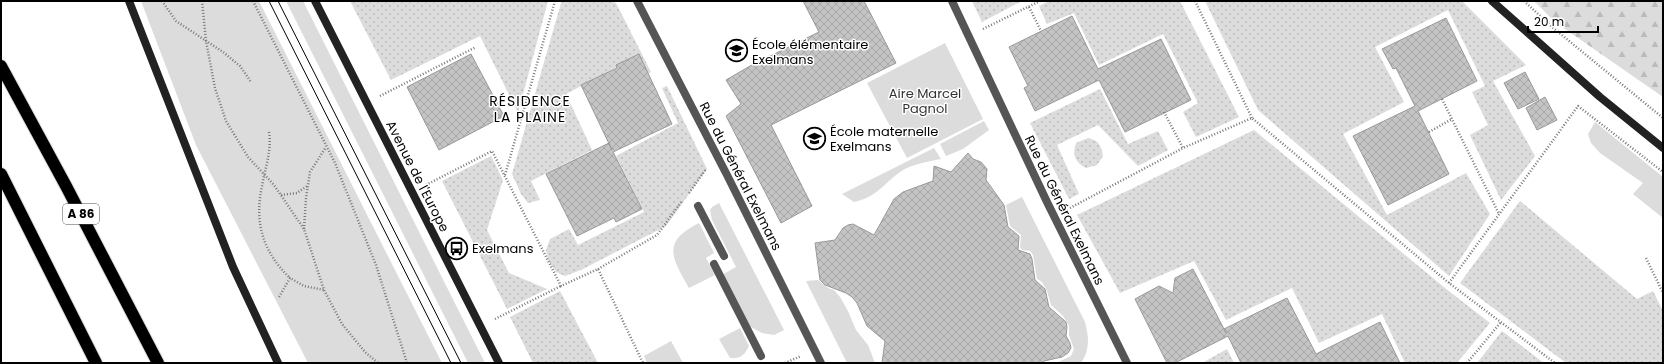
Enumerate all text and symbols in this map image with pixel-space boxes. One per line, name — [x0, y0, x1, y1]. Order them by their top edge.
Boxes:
scale bar — [1528, 8, 1598, 34]
text: 20 m — [1534, 13, 1564, 30]
place label: École élémentaire Exelmans — [752, 35, 868, 69]
school or university icon: École élémentaire Exelmans — [724, 38, 750, 64]
park label: Aire Marcel Pagnol — [889, 84, 961, 118]
district label: RÉSIDENCE LA PLAINE — [489, 91, 571, 127]
street label: Rue du Général Exelmans — [695, 99, 786, 254]
street label: Avenue de l'Europe — [381, 117, 454, 235]
place label: École maternelle Exelmans — [830, 122, 938, 156]
school or university icon: École maternelle Exelmans — [802, 125, 828, 151]
street label: Rue du Général Exelmans — [1020, 132, 1109, 289]
road number: A 86 — [63, 204, 99, 224]
bus stop icon: Exelmans — [444, 235, 470, 261]
place label: Exelmans — [472, 239, 534, 258]

